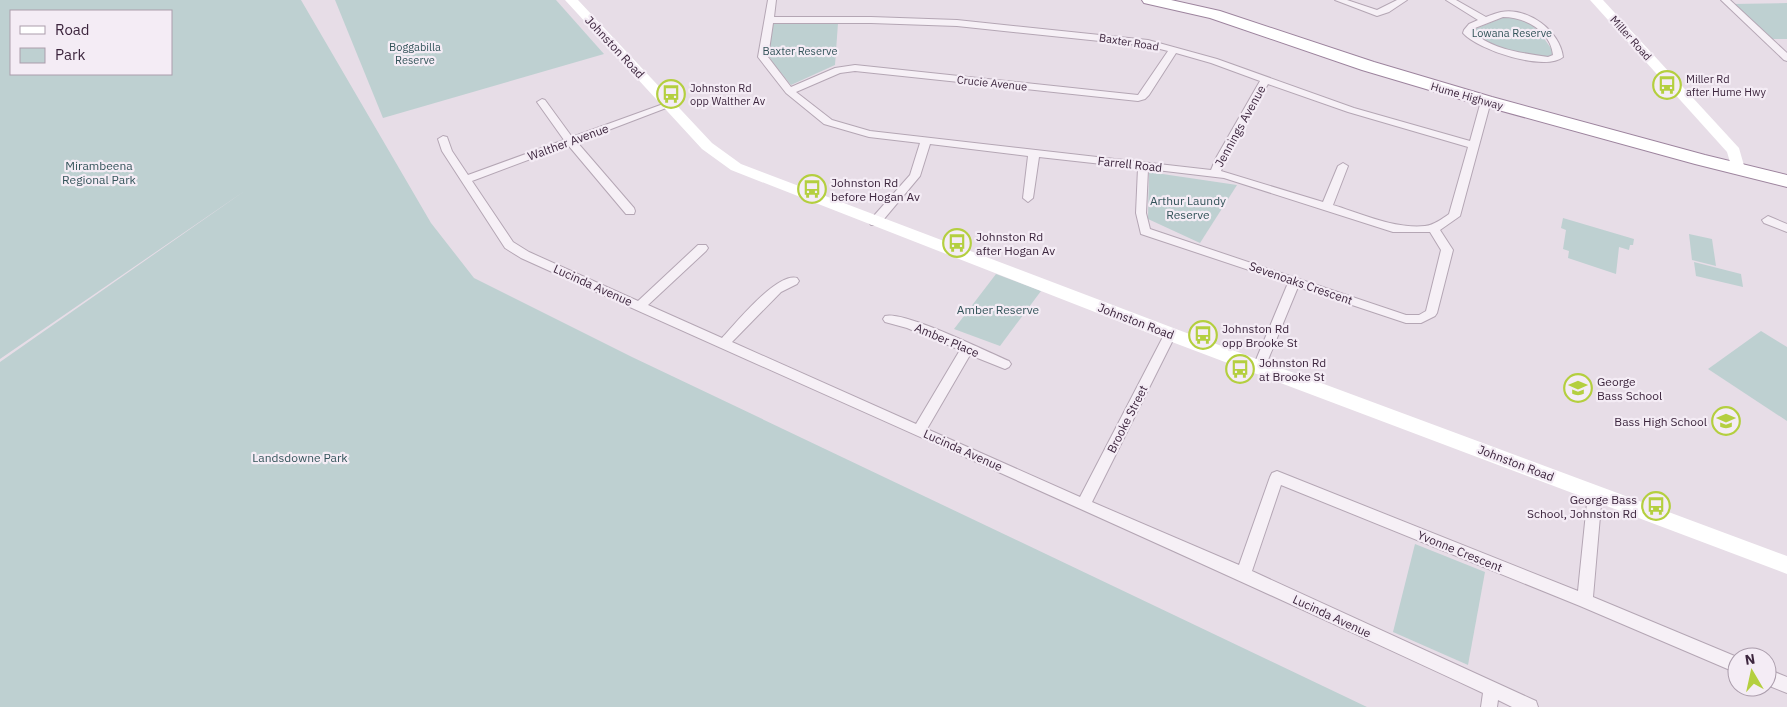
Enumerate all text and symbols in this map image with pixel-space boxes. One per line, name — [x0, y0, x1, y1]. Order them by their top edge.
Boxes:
legend — [10, 10, 172, 75]
street label: Johnston Road — [582, 12, 648, 82]
street label: Miller Road — [1607, 13, 1655, 63]
text: Road — [55, 20, 90, 39]
park label: Lowana Reserve — [1472, 26, 1552, 40]
street label: Baxter Road — [1098, 30, 1160, 54]
park label: Boggabilla Reserve — [389, 40, 441, 67]
park label: Baxter Reserve — [763, 44, 837, 58]
text: Park — [55, 45, 85, 64]
bus stop icon: Miller Rd after Hume Hwy — [1652, 70, 1682, 100]
street label: Crucie Avenue — [956, 72, 1028, 94]
place label: Miller Rd after Hume Hwy — [1686, 72, 1766, 99]
bus stop icon: Johnston Rd opp Walther Av — [656, 79, 686, 109]
street label: Hume Highway — [1429, 79, 1505, 113]
place label: Johnston Rd opp Walther Av — [690, 81, 766, 108]
street label: Jennings Avenue — [1211, 82, 1269, 170]
street label: Walther Avenue — [525, 120, 611, 164]
street label: Farrell Road — [1097, 153, 1163, 175]
park label: Mirambeena Regional Park — [62, 158, 137, 187]
bus stop icon: Johnston Rd before Hogan Av — [797, 174, 827, 204]
place label: Johnston Rd before Hogan Av — [831, 175, 920, 204]
park label: Arthur Laundy Reserve — [1150, 193, 1226, 222]
bus stop icon: Johnston Rd after Hogan Av — [942, 228, 972, 258]
place label: Johnston Rd after Hogan Av — [976, 229, 1055, 258]
street label: Sevenoaks Crescent — [1247, 258, 1355, 308]
street label: Lucinda Avenue — [551, 261, 635, 309]
street label: Johnston Road — [1096, 300, 1176, 342]
park label: Amber Reserve — [957, 302, 1040, 317]
street label: Amber Place — [913, 320, 982, 360]
bus stop icon: Johnston Rd opp Brooke St — [1188, 320, 1218, 350]
place label: Johnston Rd opp Brooke St — [1222, 321, 1298, 350]
bus stop icon: Johnston Rd at Brooke St — [1225, 354, 1255, 384]
place label: Johnston Rd at Brooke St — [1259, 355, 1326, 384]
school or university icon: George Bass School — [1563, 373, 1593, 403]
place label: George Bass School — [1597, 374, 1662, 403]
street label: Brooke Street — [1104, 383, 1150, 455]
school or university icon: Bass High School — [1711, 406, 1741, 436]
place label: Bass High School — [1614, 414, 1707, 429]
street label: Lucinda Avenue — [921, 426, 1005, 474]
street label: Johnston Road — [1476, 442, 1556, 484]
park label: Landsdowne Park — [252, 450, 348, 465]
bus stop icon: George Bass School, Johnston Rd — [1641, 491, 1671, 521]
place label: George Bass School, Johnston Rd — [1527, 492, 1637, 521]
street label: Yvonne Crescent — [1415, 527, 1505, 575]
street label: Lucinda Avenue — [1290, 591, 1374, 641]
north arrow — [1727, 647, 1777, 697]
text: N — [1744, 649, 1756, 669]

